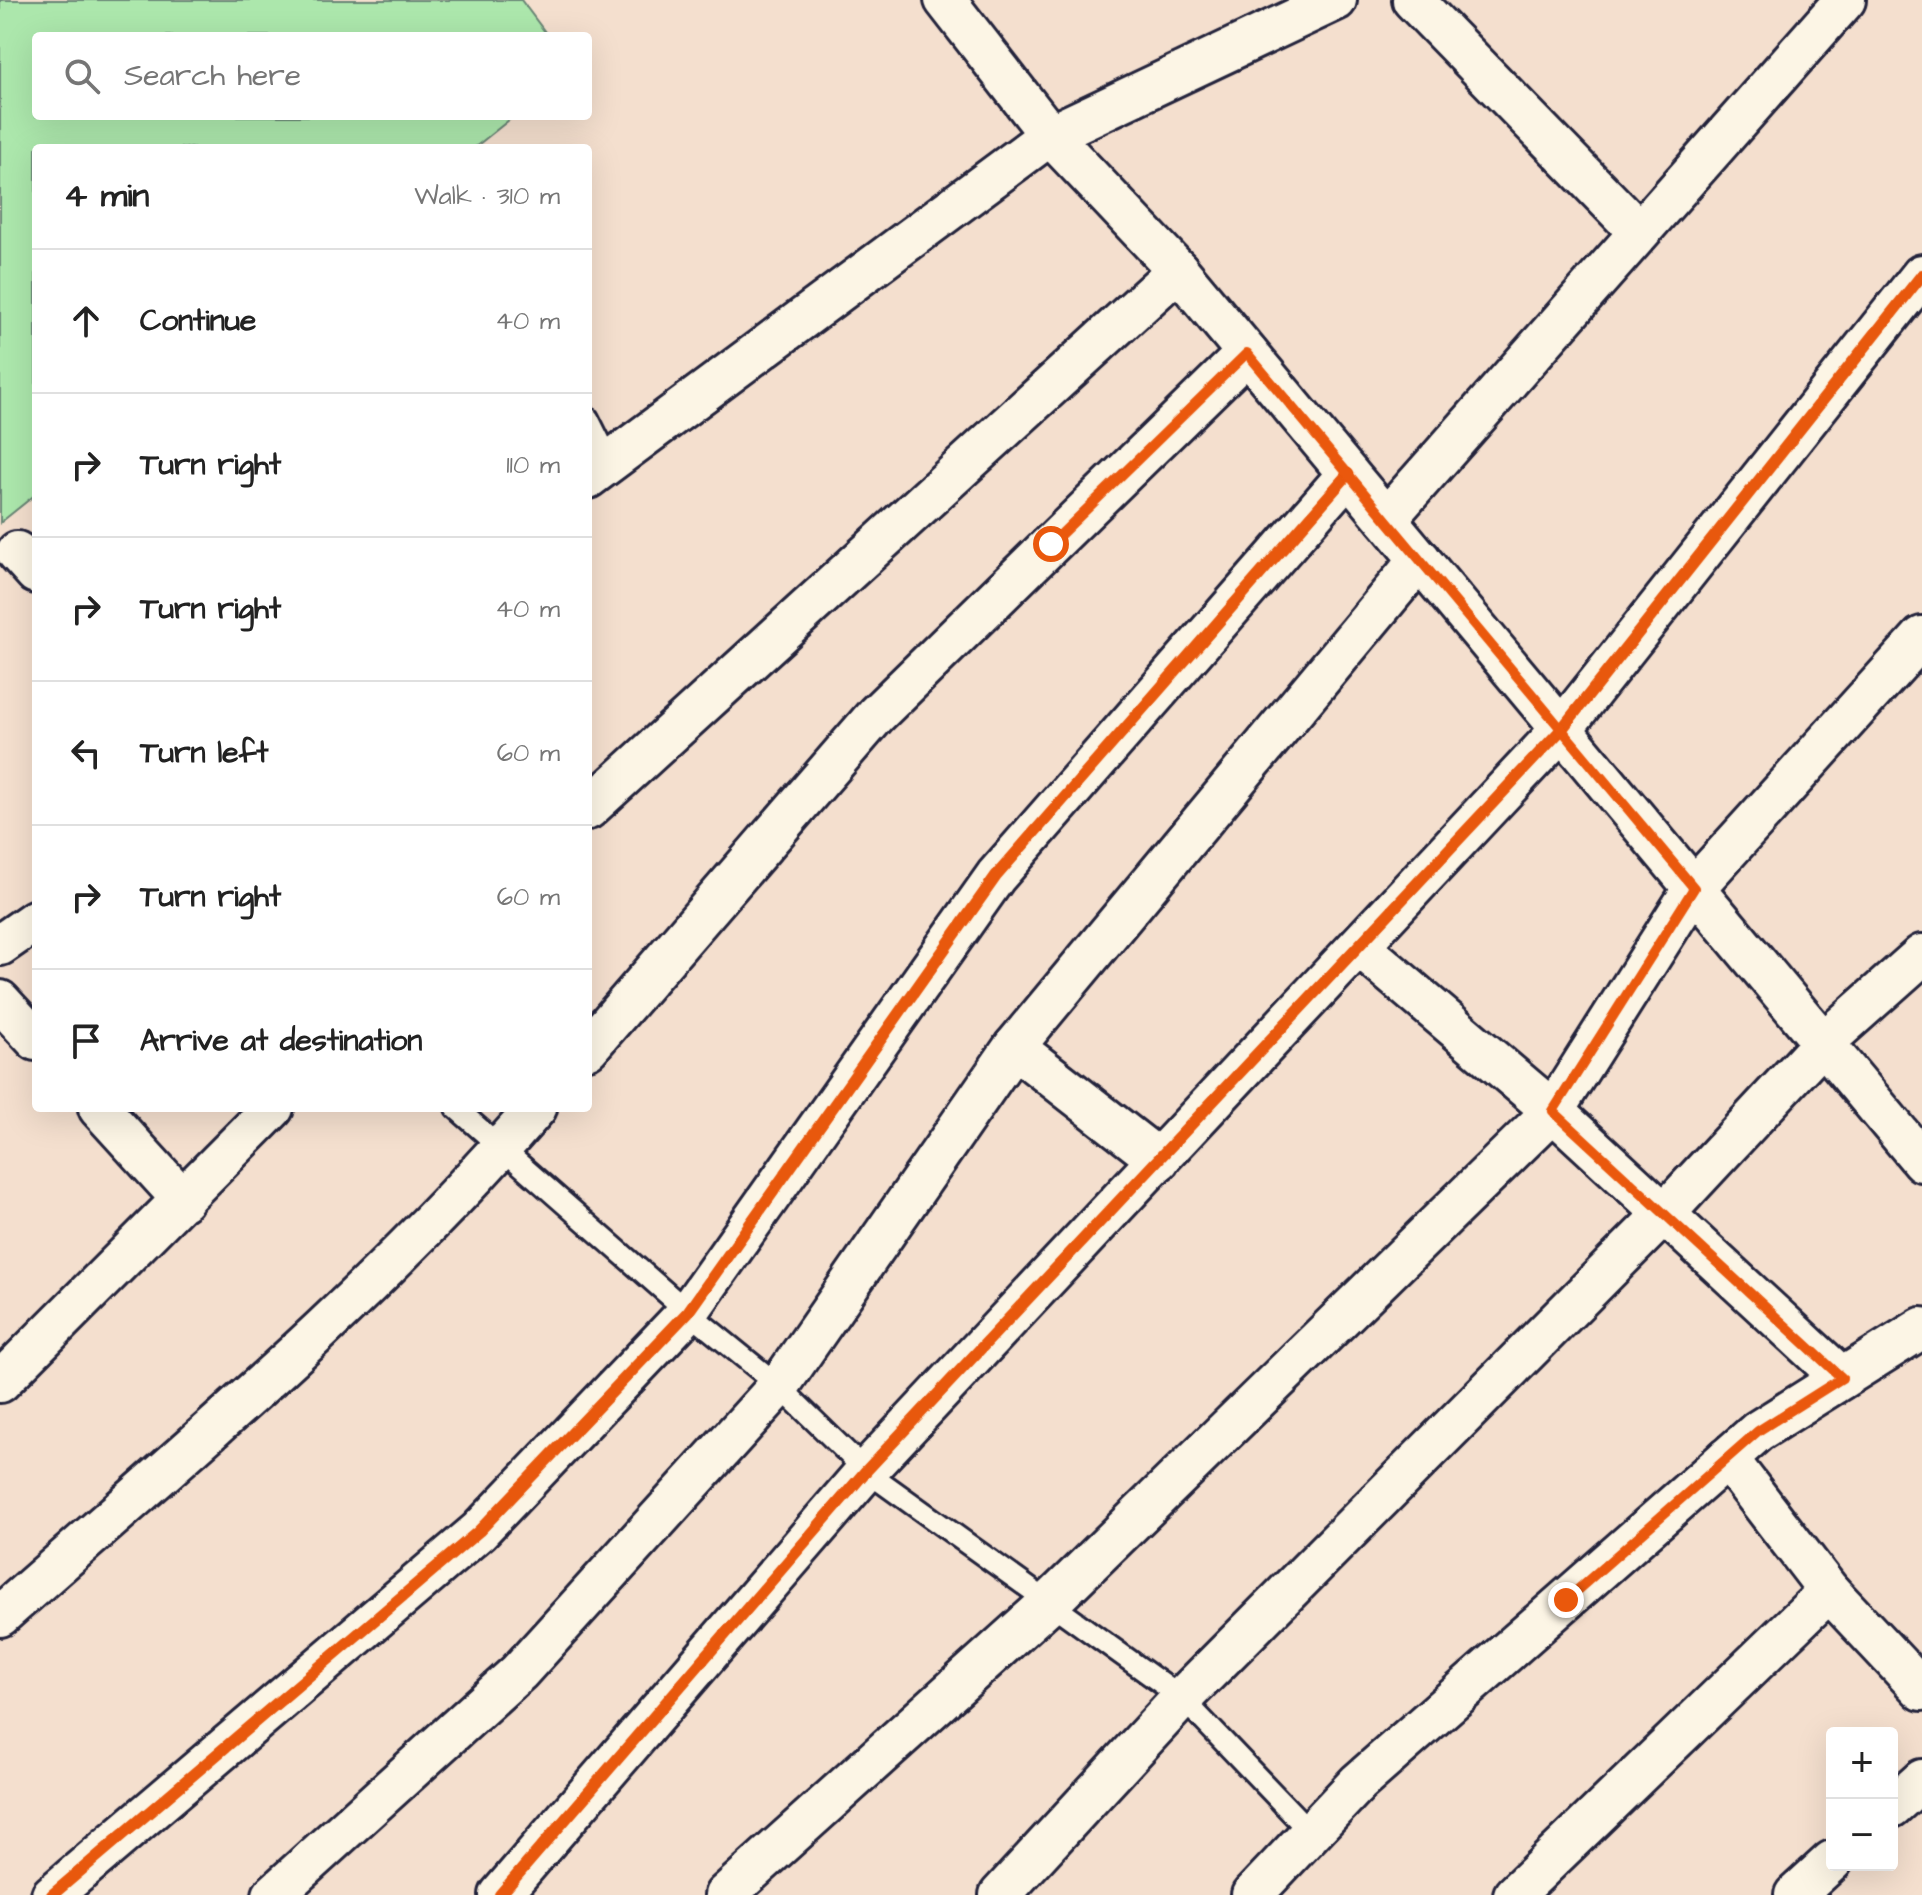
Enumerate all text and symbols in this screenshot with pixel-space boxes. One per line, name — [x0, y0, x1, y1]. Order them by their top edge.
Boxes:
search box — [32, 32, 592, 120]
icon: search — [60, 54, 104, 98]
text: Search here — [124, 55, 301, 97]
text: 4 min — [64, 172, 149, 220]
text: Walk · 310 m — [414, 178, 560, 214]
icon: ahead — [64, 299, 108, 343]
text: Continue — [140, 300, 256, 342]
text: 40 m — [495, 303, 560, 339]
icon: right — [64, 443, 108, 487]
text: Turn right — [140, 444, 281, 486]
text: 110 m — [506, 447, 560, 483]
route start — [1033, 526, 1069, 562]
icon: right — [64, 587, 108, 631]
text: Turn right — [140, 588, 281, 630]
text: 40 m — [495, 591, 560, 627]
icon: left — [64, 731, 108, 775]
text: Turn left — [140, 732, 268, 774]
text: 60 m — [497, 735, 560, 771]
icon: right — [64, 875, 108, 919]
text: Turn right — [140, 876, 281, 918]
text: 60 m — [497, 879, 560, 915]
icon: arrive — [64, 1019, 108, 1063]
text: Arrive at destination — [140, 1020, 422, 1062]
route end — [1548, 1582, 1584, 1618]
map controls — [1826, 1727, 1898, 1871]
button: + — [1826, 1727, 1898, 1799]
button: − — [1826, 1799, 1898, 1871]

